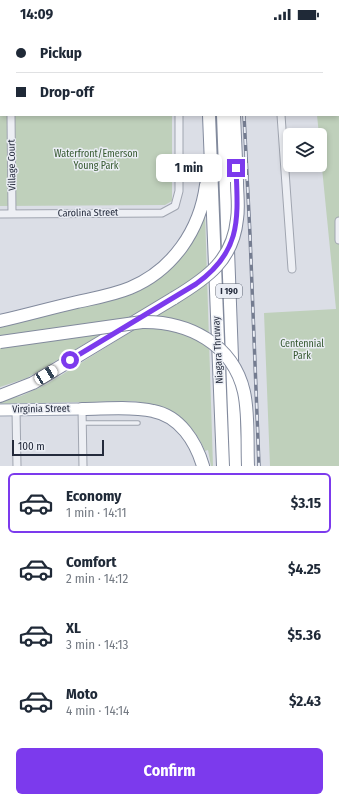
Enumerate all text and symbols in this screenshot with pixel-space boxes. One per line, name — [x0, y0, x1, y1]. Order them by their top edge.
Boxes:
text: 14:09 — [20, 5, 53, 23]
text: Pickup — [40, 44, 82, 62]
text: Drop-off — [40, 83, 94, 101]
map controls — [283, 128, 327, 172]
button: layers — [283, 128, 327, 172]
street label: Village Court — [6, 138, 18, 191]
park label: Waterfront/Emerson Young Park — [54, 148, 138, 172]
callout: 1 min — [156, 154, 222, 182]
route end — [227, 159, 245, 177]
text: 1 min — [175, 160, 203, 175]
street label: Carolina Street — [58, 206, 119, 220]
road number: I 190 — [216, 284, 242, 298]
street label: Niagara Thruway — [210, 315, 226, 384]
park label: Centennial Park — [280, 338, 324, 362]
route start — [61, 351, 79, 369]
car — [33, 364, 59, 386]
street label: Virginia Street — [12, 402, 71, 416]
scale bar — [12, 438, 104, 457]
text: 100 m — [18, 440, 45, 453]
icon: car — [18, 485, 54, 521]
text: Economy — [66, 487, 121, 505]
text: $3.15 — [291, 494, 321, 512]
text: 1 min · 14:11 — [66, 505, 127, 520]
icon: car — [18, 551, 54, 587]
text: Comfort — [66, 553, 117, 571]
text: $4.25 — [288, 560, 321, 578]
text: 2 min · 14:12 — [66, 571, 128, 586]
icon: car — [18, 617, 54, 653]
text: XL — [66, 619, 81, 637]
text: $5.36 — [288, 626, 321, 644]
text: 3 min · 14:13 — [66, 637, 128, 652]
icon: car — [18, 683, 54, 719]
text: Moto — [66, 685, 98, 703]
text: $2.43 — [289, 692, 321, 710]
text: 4 min · 14:14 — [66, 703, 129, 718]
button: Confirm — [16, 748, 323, 794]

